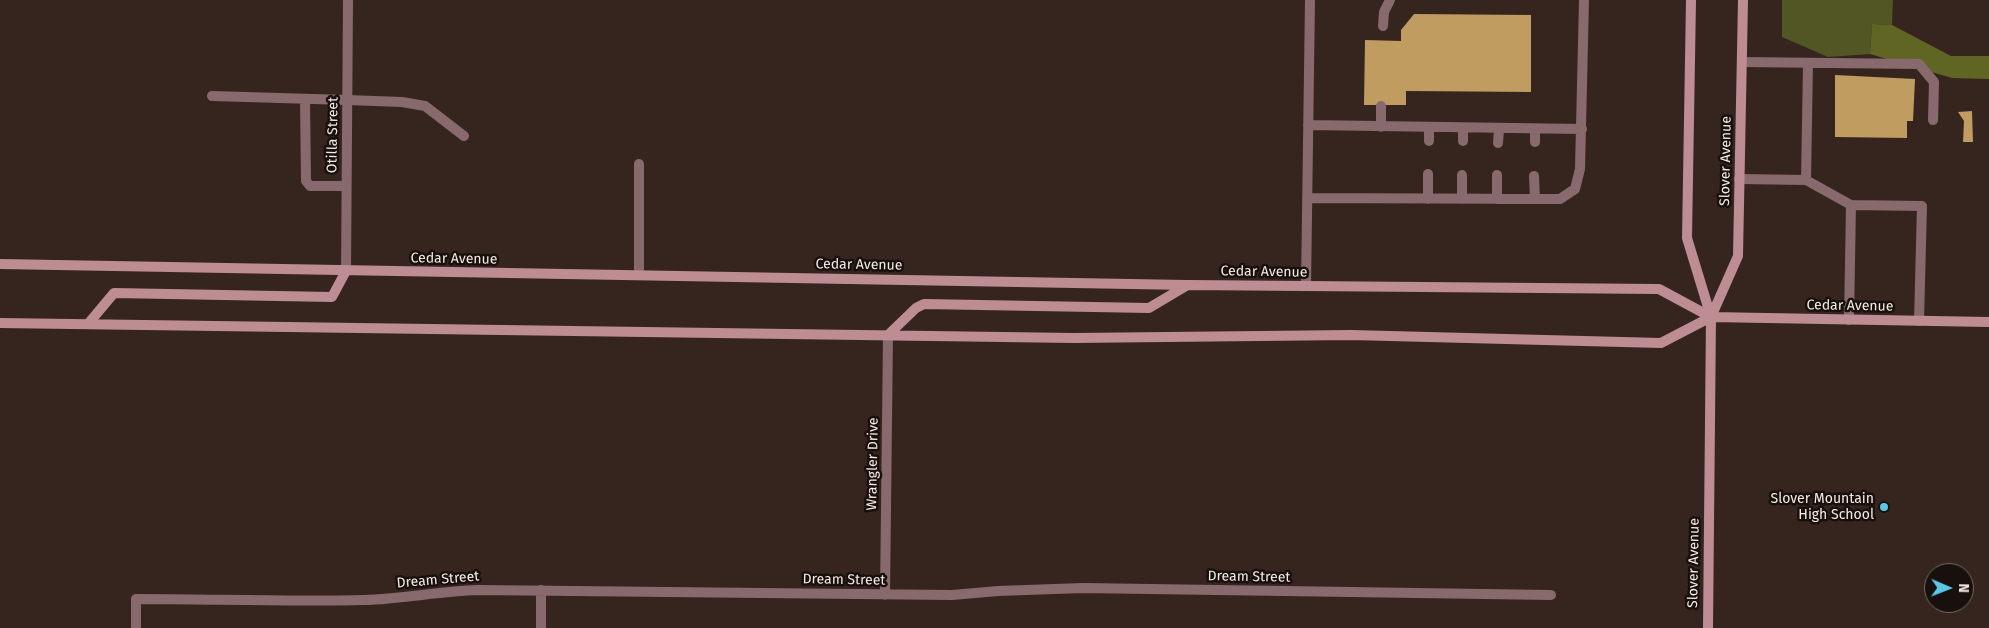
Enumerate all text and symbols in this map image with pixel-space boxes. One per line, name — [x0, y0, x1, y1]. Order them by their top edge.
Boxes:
street label: Otilla Street — [324, 97, 342, 173]
street label: Slover Avenue — [1717, 116, 1735, 206]
street label: Cedar Avenue — [410, 250, 498, 268]
street label: Cedar Avenue — [815, 256, 903, 274]
street label: Cedar Avenue — [1220, 263, 1308, 281]
street label: Cedar Avenue — [1806, 297, 1894, 315]
street label: Wrangler Drive — [864, 417, 882, 511]
place label: Slover Mountain High School — [1770, 491, 1874, 524]
marker: Slover Mountain High School — [1878, 501, 1890, 513]
street label: Slover Avenue — [1685, 518, 1703, 608]
north arrow — [1924, 563, 1974, 613]
street label: Dream Street — [396, 568, 480, 592]
street label: Dream Street — [1207, 568, 1291, 586]
street label: Dream Street — [802, 571, 886, 589]
text: N — [1955, 583, 1972, 593]

